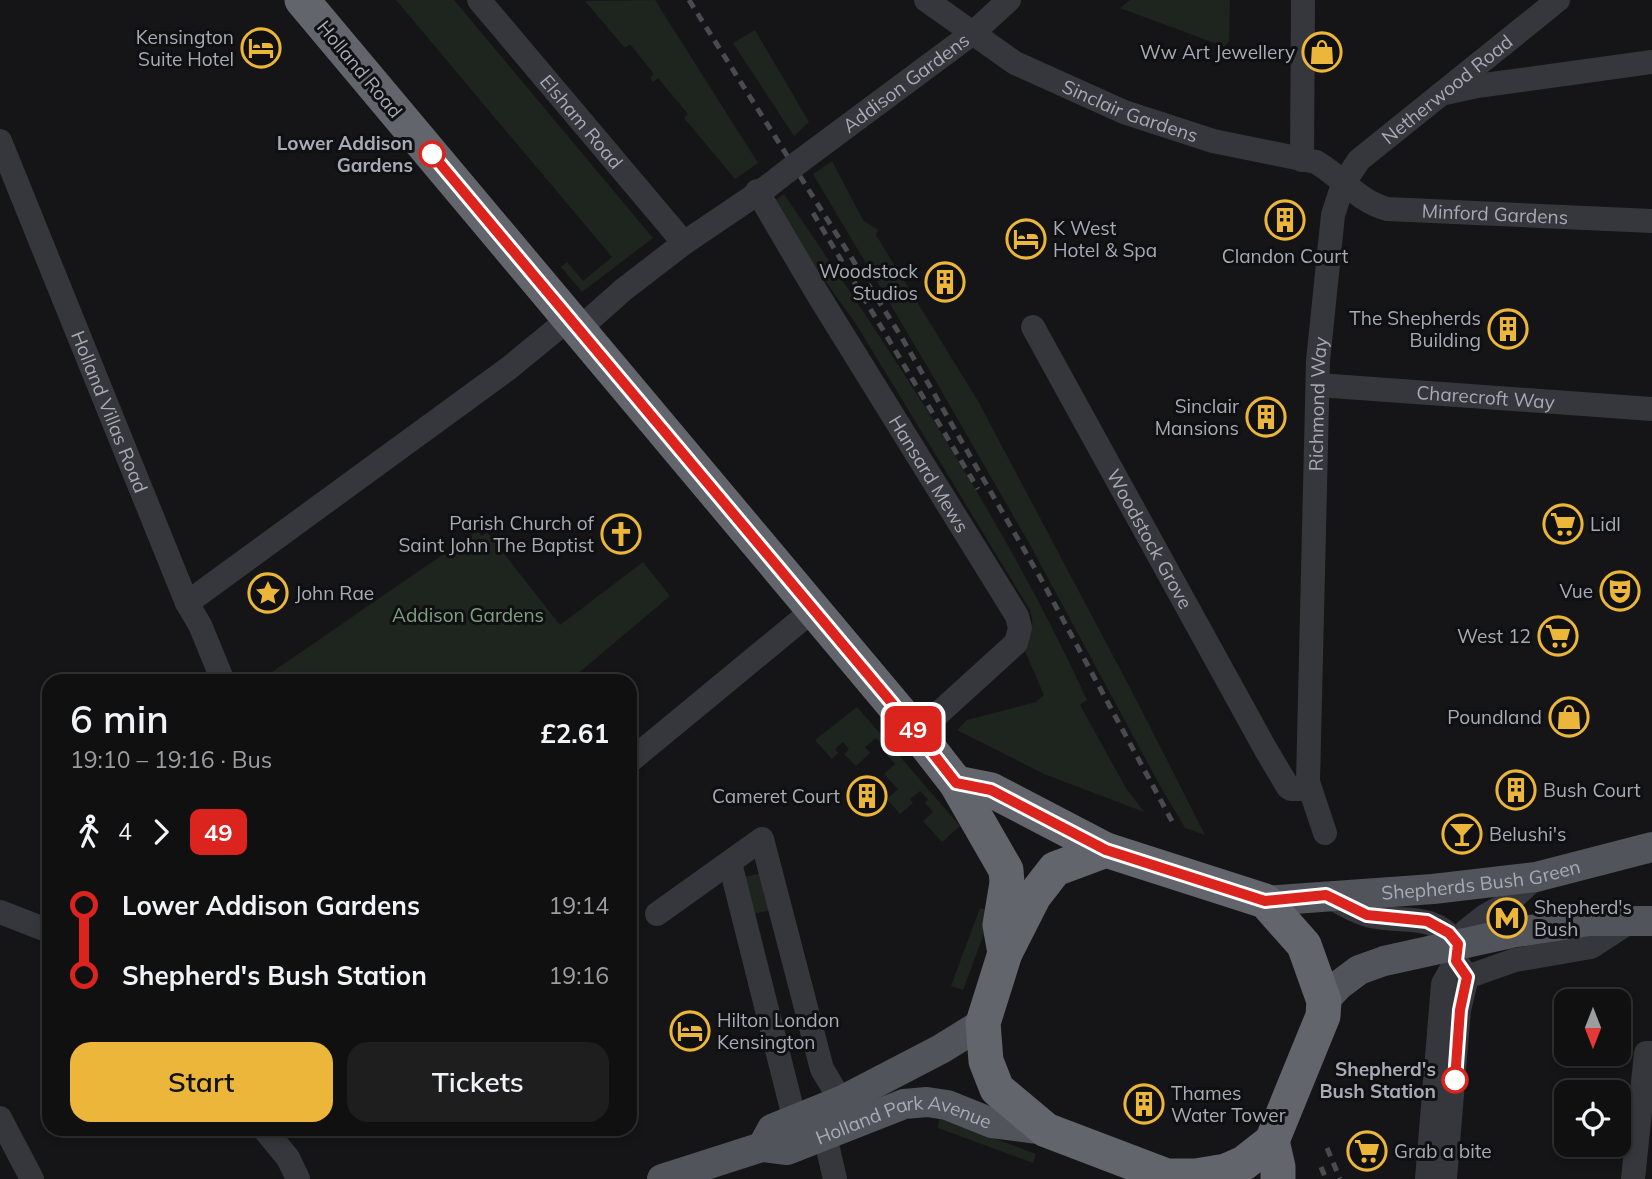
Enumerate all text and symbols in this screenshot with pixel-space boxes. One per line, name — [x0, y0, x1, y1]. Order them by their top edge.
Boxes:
street label: Holland Road — [312, 15, 408, 123]
place label: Kensington Suite Hotel — [136, 25, 234, 71]
hotel icon: Kensington Suite Hotel — [240, 27, 282, 69]
street label: Addison Gardens — [838, 28, 974, 138]
street label: Netherwood Road — [1377, 29, 1517, 149]
shop icon: Ww Art Jewellery — [1301, 31, 1343, 73]
place label: Ww Art Jewellery — [1140, 40, 1295, 64]
street label: Elsham Road — [535, 69, 628, 174]
street label: Sinclair Gardens — [1059, 74, 1201, 147]
place label: Lower Addison Gardens — [277, 131, 413, 177]
marker: Lower Addison Gardens — [419, 141, 445, 167]
building icon: Clandon Court — [1264, 199, 1306, 241]
street label: Minford Gardens — [1421, 199, 1569, 229]
place label: K West Hotel & Spa — [1053, 216, 1157, 262]
hotel icon: K West Hotel & Spa — [1005, 218, 1047, 260]
place label: Clandon Court — [1222, 244, 1349, 268]
place label: Woodstock Studios — [819, 259, 918, 305]
building icon: Woodstock Studios — [924, 261, 966, 303]
place label: The Shepherds Building — [1349, 306, 1481, 352]
building icon: The Shepherds Building — [1487, 308, 1529, 350]
street label: Holland Villas Road — [66, 327, 153, 496]
street label: Richmond Way — [1303, 335, 1332, 472]
street label: Charecroft Way — [1416, 380, 1556, 414]
place label: Sinclair Mansions — [1155, 394, 1239, 440]
building icon: Sinclair Mansions — [1245, 396, 1287, 438]
street label: Hansard Mews — [884, 411, 974, 537]
street label: Woodstock Grove — [1102, 465, 1198, 613]
supermarket icon: Lidl — [1542, 503, 1584, 545]
place label: Parish Church of Saint John The Baptist — [398, 511, 595, 557]
place label: Lidl — [1590, 512, 1621, 536]
church icon: Parish Church of Saint John The Baptist — [600, 513, 642, 555]
theatre icon: Vue — [1599, 570, 1641, 612]
place icon: John Rae — [247, 572, 289, 614]
place label: Vue — [1559, 579, 1593, 603]
place label: John Rae — [295, 581, 374, 605]
park label: Addison Gardens — [392, 603, 544, 627]
supermarket icon: West 12 — [1537, 615, 1579, 657]
place label: West 12 — [1457, 624, 1531, 648]
text: 6 min — [70, 695, 169, 743]
shop icon: Poundland — [1548, 696, 1590, 738]
place label: Poundland — [1447, 705, 1542, 729]
line badge: 49 — [881, 706, 944, 752]
text: 49 — [899, 714, 927, 744]
text: £2.61 — [540, 717, 609, 750]
text: 19:10 – 19:16 · Bus — [70, 745, 272, 774]
building icon: Bush Court — [1495, 769, 1537, 811]
building icon: Cameret Court — [846, 775, 888, 817]
place label: Bush Court — [1543, 778, 1641, 802]
place label: Cameret Court — [712, 784, 840, 808]
icon: walk — [70, 813, 108, 851]
icon: forward — [142, 813, 180, 851]
bar icon: Belushi's — [1441, 813, 1483, 855]
text: 4 — [118, 817, 132, 846]
text: 49 — [204, 817, 233, 847]
place label: Belushi's — [1489, 822, 1566, 846]
street label: Shepherds Bush Green — [1380, 854, 1583, 905]
text: Lower Addison Gardens — [122, 889, 420, 922]
text: 19:14 — [549, 891, 609, 920]
place label: Shepherd's Bush — [1534, 895, 1632, 941]
metro station icon: Shepherd's Bush — [1486, 897, 1528, 939]
text: Shepherd's Bush Station — [122, 959, 427, 992]
text: 19:16 — [549, 961, 609, 990]
north arrow — [1554, 989, 1631, 1066]
map controls — [1554, 989, 1631, 1157]
place label: Hilton London Kensington — [717, 1008, 840, 1054]
hotel icon: Hilton London Kensington — [669, 1010, 711, 1052]
button: Start — [70, 1042, 333, 1122]
button: Tickets — [347, 1042, 609, 1122]
place label: Shepherd's Bush Station — [1319, 1057, 1436, 1103]
marker: Shepherd's Bush Station — [1442, 1067, 1468, 1093]
button: locate — [1554, 1080, 1631, 1157]
place label: Thames Water Tower — [1171, 1081, 1286, 1127]
building icon: Thames Water Tower — [1123, 1083, 1165, 1125]
street label: Holland Park Avenue — [812, 1090, 995, 1150]
supermarket icon: Grab a bite — [1346, 1130, 1388, 1172]
place label: Grab a bite — [1394, 1139, 1492, 1163]

